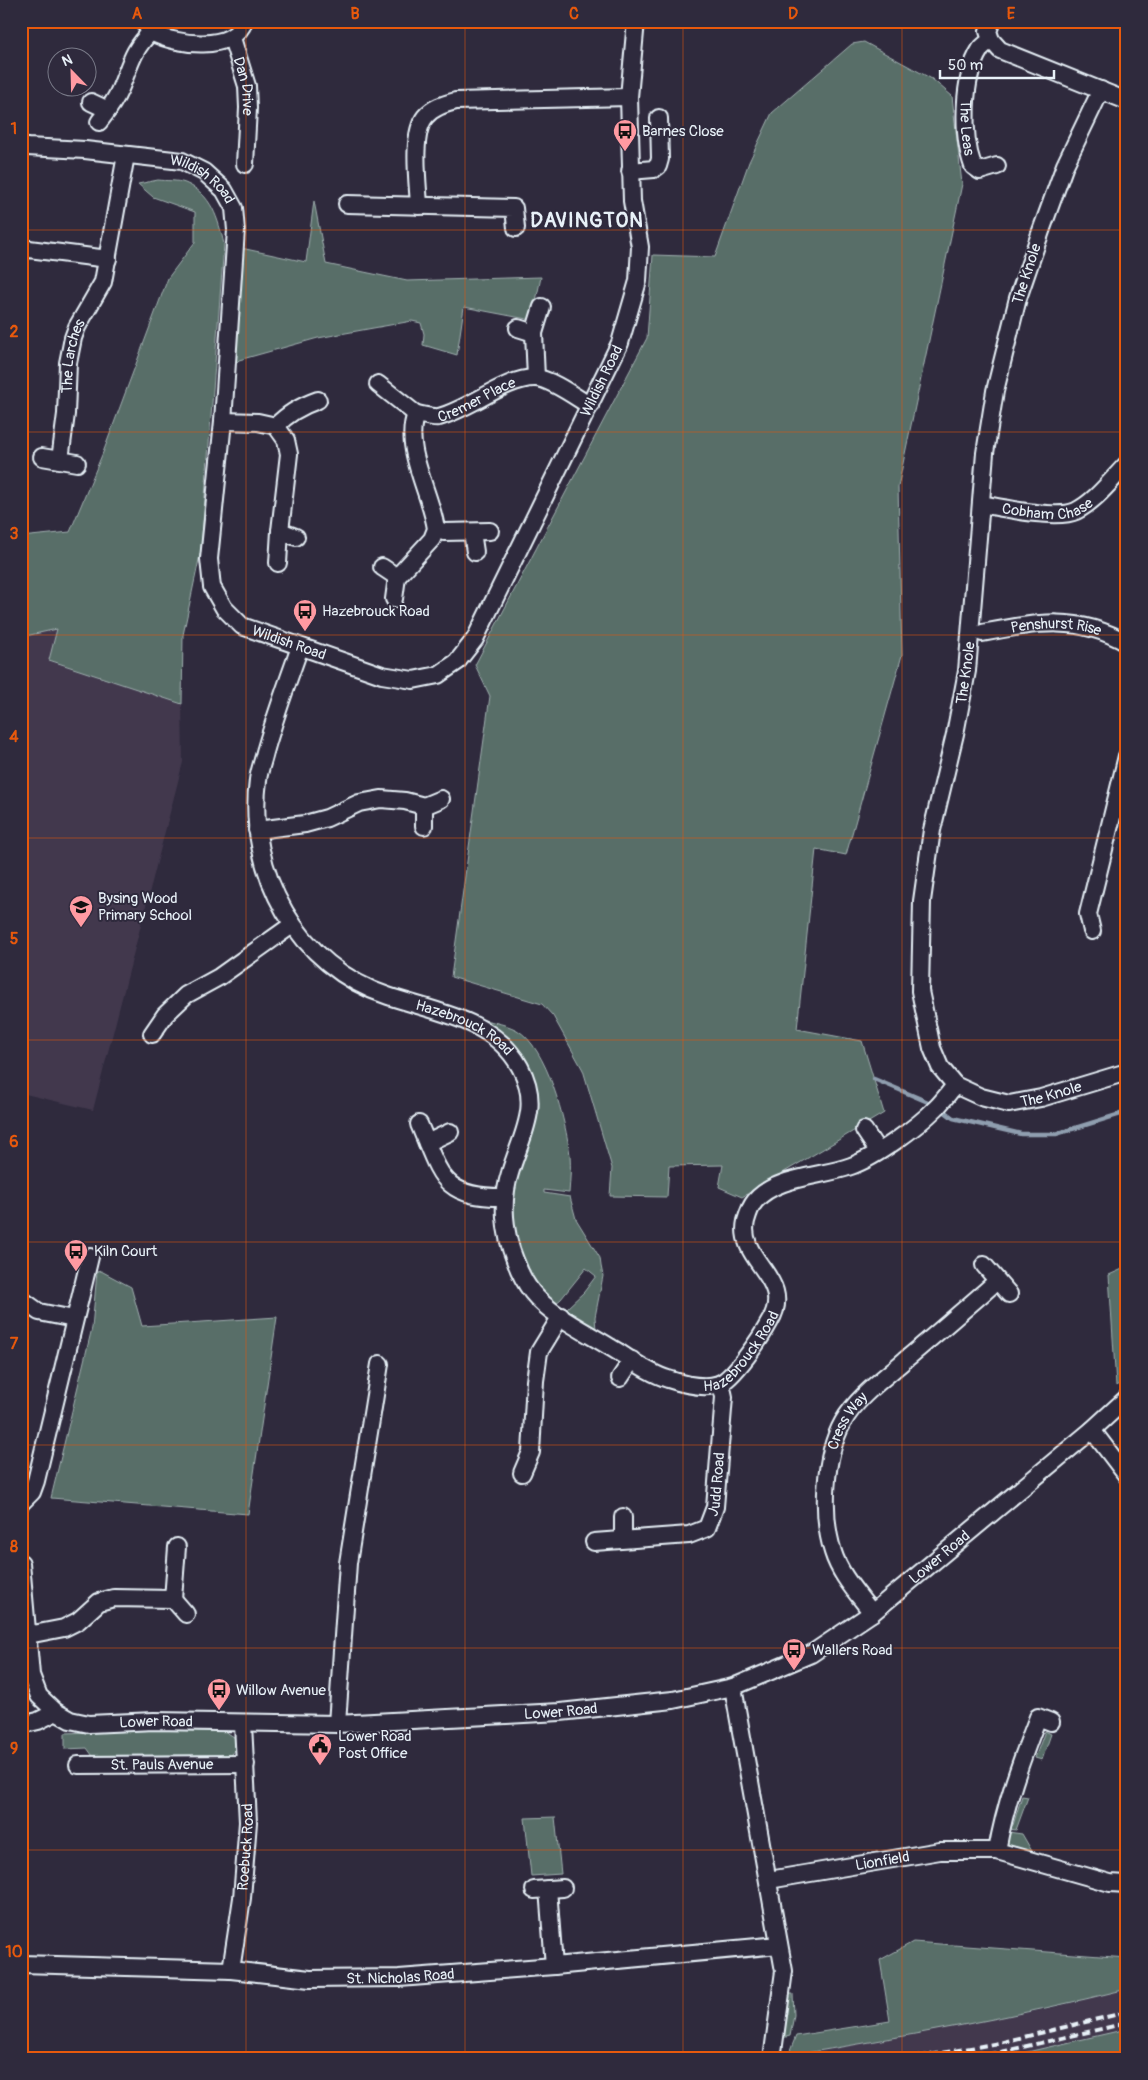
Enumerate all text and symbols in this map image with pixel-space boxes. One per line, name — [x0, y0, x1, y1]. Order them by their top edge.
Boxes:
text: A — [132, 4, 143, 24]
text: B — [350, 4, 360, 24]
text: C — [569, 4, 579, 24]
text: D — [788, 4, 798, 24]
text: E — [1007, 4, 1016, 24]
north arrow — [48, 48, 98, 98]
scale bar — [940, 48, 1054, 80]
text: N — [59, 51, 75, 70]
street label: Dan Drive — [229, 54, 258, 117]
text: 50 m — [948, 56, 983, 75]
street label: The Leas — [956, 99, 979, 158]
bus stop icon: Barnes Close — [612, 118, 638, 152]
text: 1 — [11, 119, 17, 139]
place label: Barnes Close — [642, 122, 724, 141]
street label: Wildish Road — [169, 150, 239, 207]
district label: DAVINGTON — [530, 208, 644, 233]
street label: The Knole — [1008, 241, 1046, 307]
street label: The Larches — [57, 315, 89, 394]
text: 2 — [10, 322, 19, 342]
street label: Wildish Road — [576, 342, 627, 420]
street label: Cremer Place — [435, 373, 519, 426]
street label: Cobham Chase — [1000, 493, 1097, 524]
text: 3 — [10, 524, 19, 544]
bus stop icon: Hazebrouck Road — [292, 598, 318, 632]
place label: Hazebrouck Road — [322, 602, 430, 621]
street label: Penshurst Rise — [1009, 614, 1105, 640]
street label: Wildish Road — [249, 621, 329, 664]
street label: The Knole — [952, 640, 980, 705]
text: 4 — [9, 727, 19, 747]
place label: Bysing Wood Primary School — [98, 889, 192, 925]
school or university icon: Bysing Wood Primary School — [68, 894, 94, 928]
text: 5 — [10, 929, 19, 949]
street label: Hazebrouck Road — [413, 995, 518, 1059]
street label: The Knole — [1019, 1077, 1084, 1111]
text: 6 — [9, 1132, 19, 1152]
bus stop icon: Kiln Court — [63, 1238, 89, 1272]
place label: Kiln Court — [94, 1242, 158, 1261]
street label: Hazebrouck Road — [703, 1308, 783, 1396]
text: 7 — [10, 1334, 19, 1354]
street label: Cress Way — [823, 1387, 872, 1452]
street label: Judd Road — [703, 1452, 729, 1519]
street label: Lower Road — [905, 1526, 974, 1588]
text: 8 — [10, 1537, 18, 1557]
bus stop icon: Wallers Road — [781, 1637, 807, 1671]
place label: Wallers Road — [812, 1641, 893, 1660]
bus stop icon: Willow Avenue — [206, 1677, 232, 1711]
place label: Willow Avenue — [236, 1681, 327, 1700]
street label: Lower Road — [524, 1699, 598, 1723]
street label: Lower Road — [119, 1711, 193, 1732]
place label: Lower Road Post Office — [338, 1727, 412, 1763]
public building icon: Lower Road Post Office — [307, 1732, 333, 1766]
text: 9 — [10, 1739, 18, 1759]
street label: St. Pauls Avenue — [110, 1755, 214, 1774]
street label: Roebuck Road — [233, 1803, 258, 1891]
street label: Lionfield — [854, 1847, 911, 1875]
text: 10 — [5, 1942, 23, 1962]
street label: St. Nicholas Road — [346, 1964, 455, 1988]

